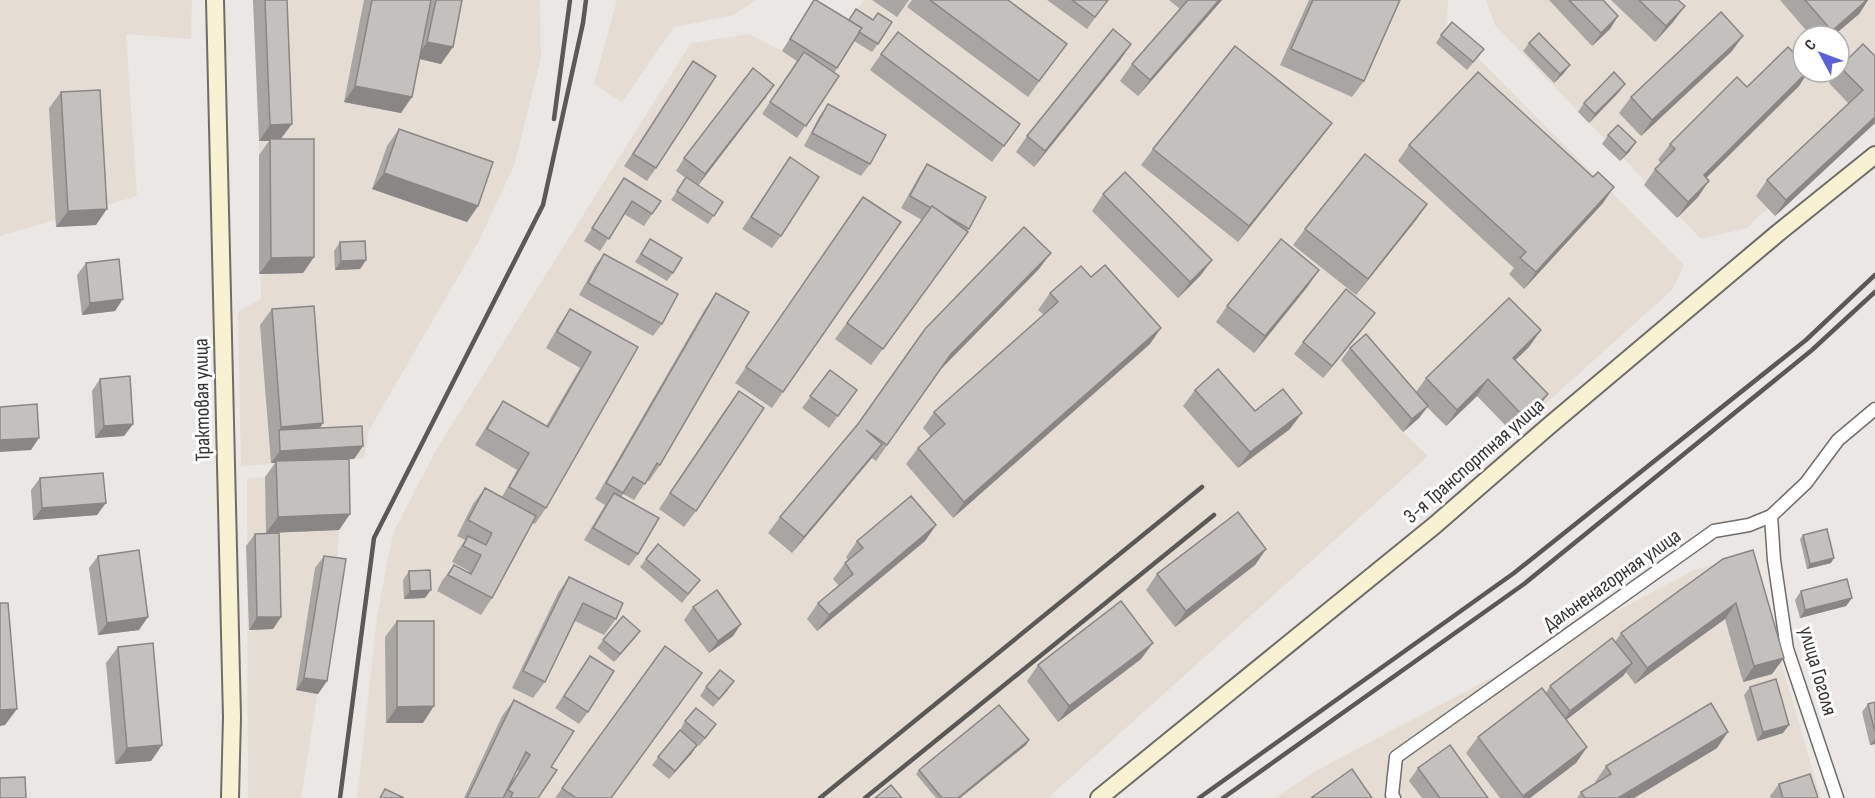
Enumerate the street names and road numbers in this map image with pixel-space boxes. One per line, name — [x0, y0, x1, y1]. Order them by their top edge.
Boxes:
street label: Трактовая улица — [188, 338, 216, 462]
street label: 3-я Транспортная улица — [1399, 393, 1549, 529]
street label: Дальненагорная улица — [1538, 523, 1686, 637]
street label: улица Гоголя — [1793, 624, 1843, 718]

